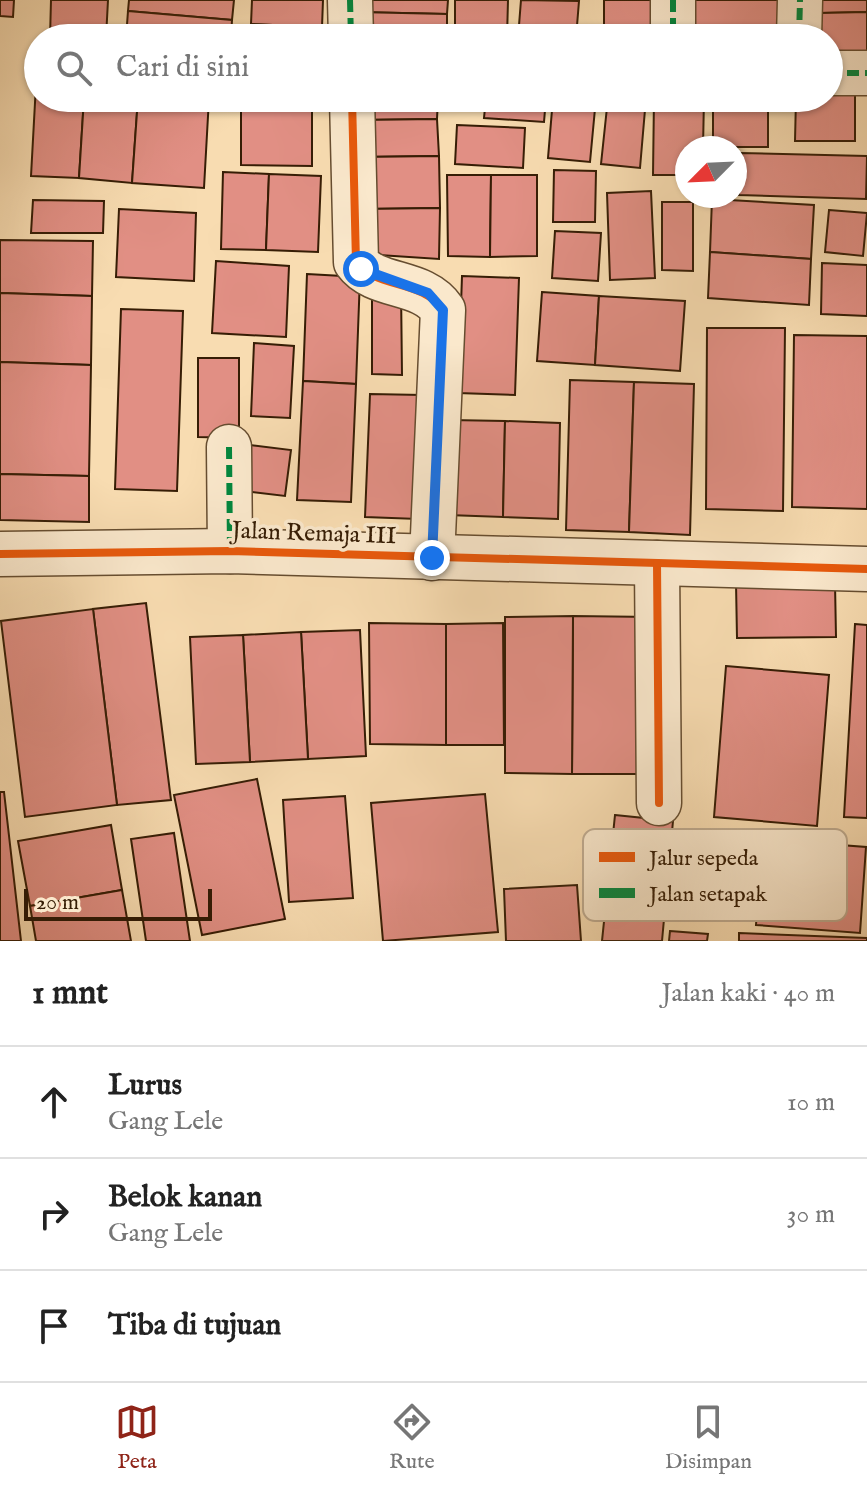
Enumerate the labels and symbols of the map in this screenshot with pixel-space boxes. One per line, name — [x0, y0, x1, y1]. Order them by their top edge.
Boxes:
north arrow — [675, 136, 747, 208]
route start — [343, 251, 379, 287]
street label: Jalan Remaja III — [228, 516, 397, 552]
route end — [414, 540, 450, 576]
legend — [583, 829, 847, 921]
text: Jalur sepeda — [646, 845, 759, 873]
text: Jalan setapak — [646, 881, 767, 909]
scale bar — [24, 885, 212, 921]

